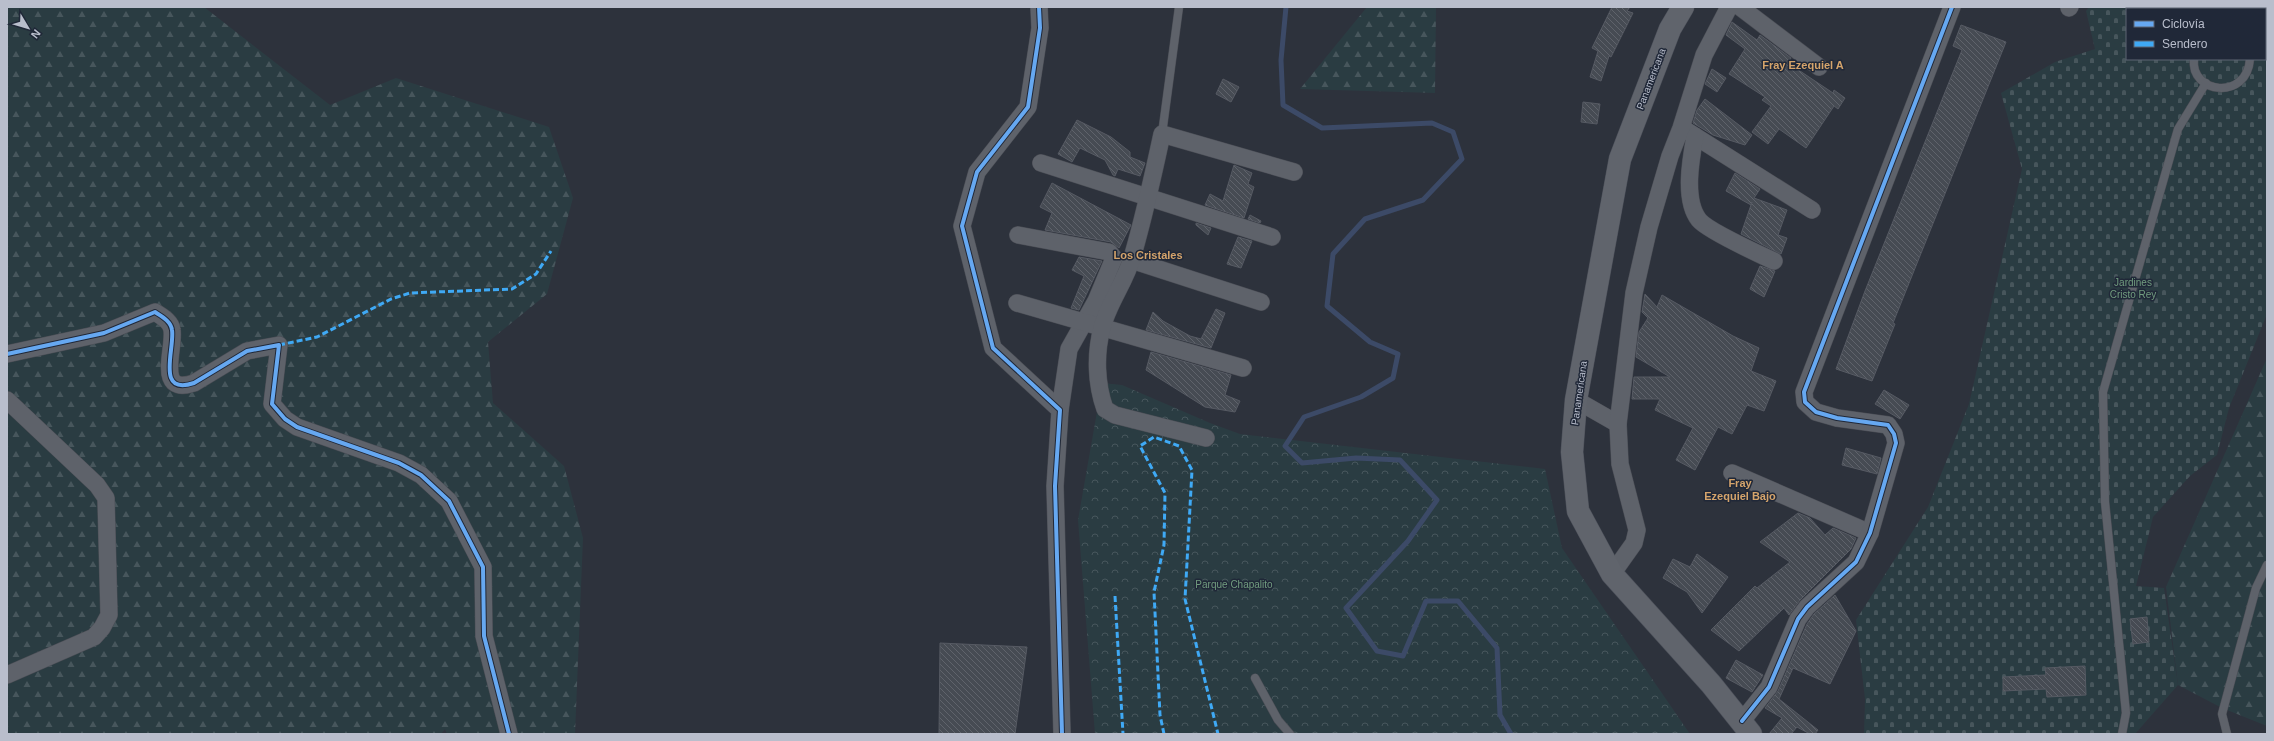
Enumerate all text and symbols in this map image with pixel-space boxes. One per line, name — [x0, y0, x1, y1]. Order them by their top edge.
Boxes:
north arrow — [8, 8, 48, 48]
legend — [2126, 8, 2266, 60]
text: Ciclovía — [2162, 17, 2205, 31]
text: N — [29, 27, 43, 41]
text: Sendero — [2162, 37, 2208, 51]
street label: Panamericana — [1634, 47, 1668, 111]
district label: Fray Ezequiel A — [1762, 59, 1844, 71]
district label: Los Cristales — [1113, 249, 1183, 261]
park label: Jardines Cristo Rey — [2110, 277, 2156, 300]
street label: Panamericana — [1569, 360, 1589, 426]
district label: Fray Ezequiel Bajo — [1704, 477, 1776, 502]
park label: Parque Chapalito — [1195, 579, 1273, 590]

